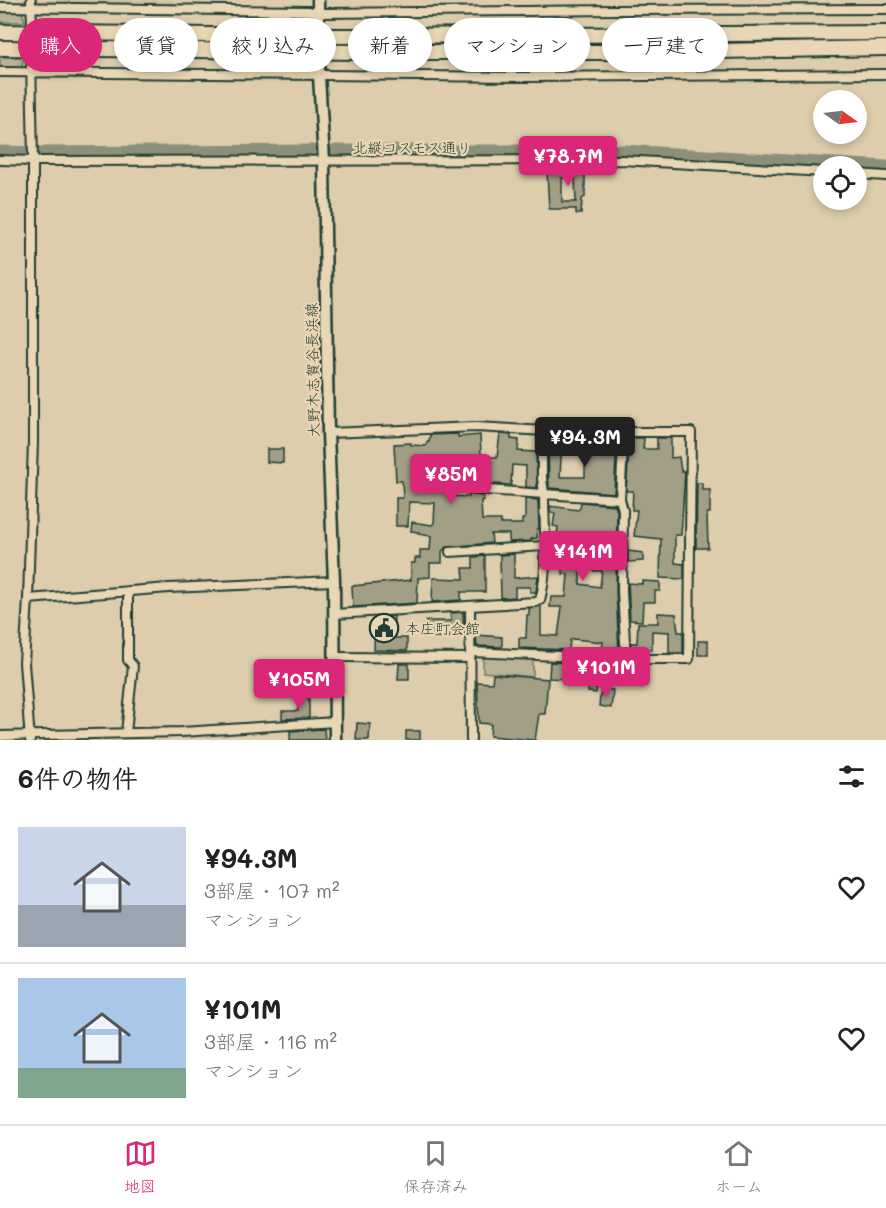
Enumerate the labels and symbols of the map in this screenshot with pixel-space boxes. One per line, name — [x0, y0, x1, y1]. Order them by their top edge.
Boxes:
north arrow — [813, 90, 867, 144]
pin: ¥78.7M — [519, 136, 617, 187]
street label: 北縦コスモス通り — [352, 137, 472, 157]
street label: 大野木志賀谷長浜線 — [301, 302, 323, 438]
pin: ¥94.3M — [536, 417, 634, 468]
pin: ¥85M — [415, 454, 487, 505]
pin: ¥141M — [541, 531, 625, 582]
public building icon: 本庄町会館 — [368, 612, 400, 644]
place label: 本庄町会館 — [405, 618, 480, 638]
pin: ¥101M — [564, 647, 648, 698]
pin: ¥105M — [257, 659, 341, 710]

